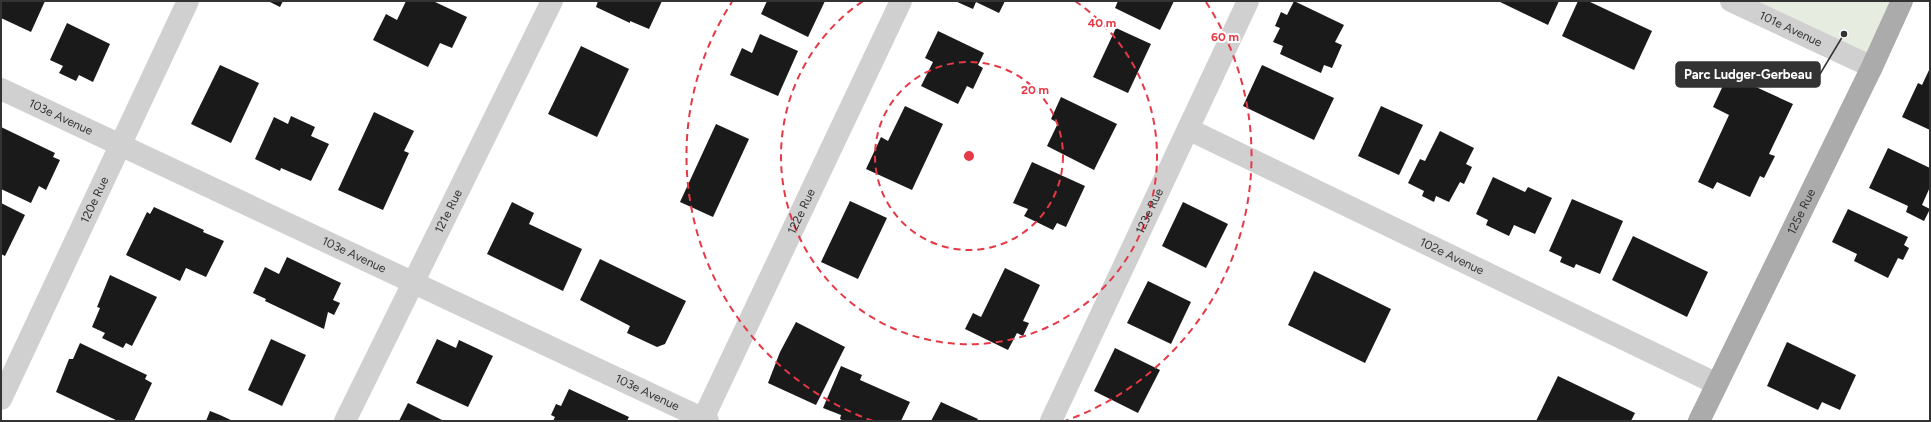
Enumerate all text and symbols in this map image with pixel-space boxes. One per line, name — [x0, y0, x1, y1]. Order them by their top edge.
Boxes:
street label: 101e Avenue — [1757, 8, 1825, 50]
text: 40 m — [1088, 16, 1116, 30]
text: 60 m — [1211, 30, 1239, 44]
callout: Parc Ludger-Gerbeau — [1676, 62, 1820, 87]
text: Parc Ludger-Gerbeau — [1684, 67, 1812, 82]
text: 20 m — [1021, 83, 1049, 97]
street label: 103e Avenue — [26, 96, 96, 138]
centre of rings — [962, 149, 976, 163]
street label: 120e Rue — [78, 174, 112, 225]
street label: 122e Rue — [785, 186, 818, 236]
street label: 123e Rue — [1133, 186, 1166, 236]
street label: 125e Rue — [1784, 186, 1819, 237]
street label: 121e Rue — [432, 187, 465, 235]
street label: 103e Avenue — [320, 234, 389, 276]
street label: 102e Avenue — [1418, 235, 1487, 278]
street label: 103e Avenue — [613, 371, 682, 414]

